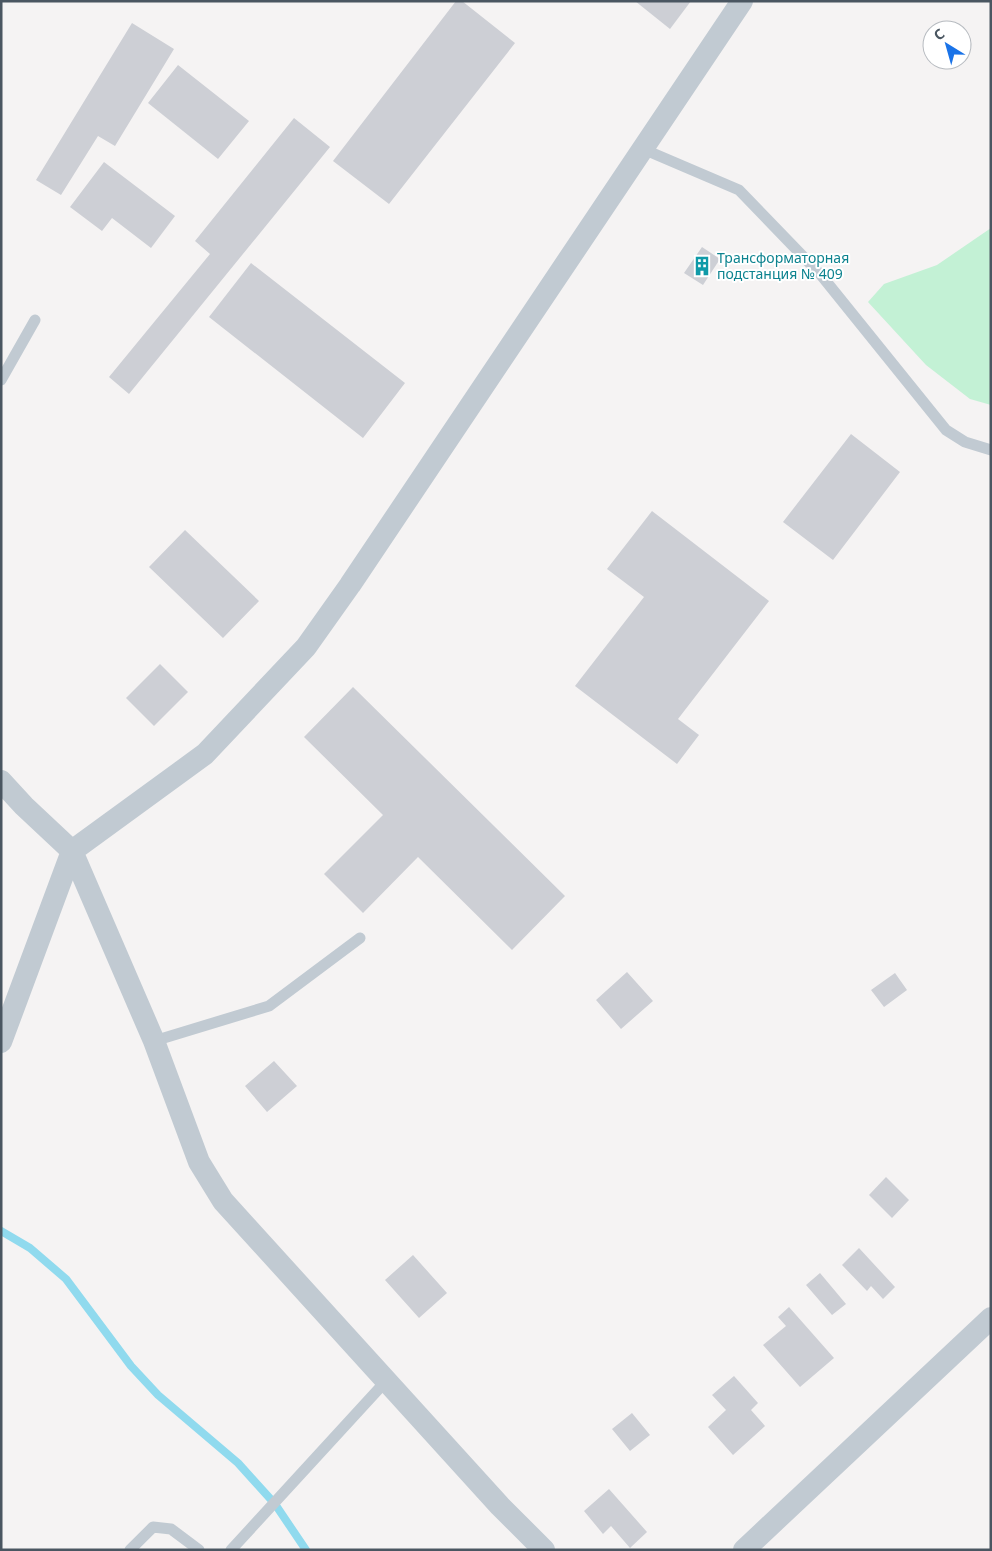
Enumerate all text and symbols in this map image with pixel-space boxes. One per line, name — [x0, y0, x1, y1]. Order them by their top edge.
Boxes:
north arrow — [922, 20, 972, 70]
text: С — [930, 24, 948, 45]
place label: Трансформаторная подстанция № 409 — [717, 248, 849, 283]
building icon: Трансформаторная подстанция № 409 — [691, 255, 713, 277]

